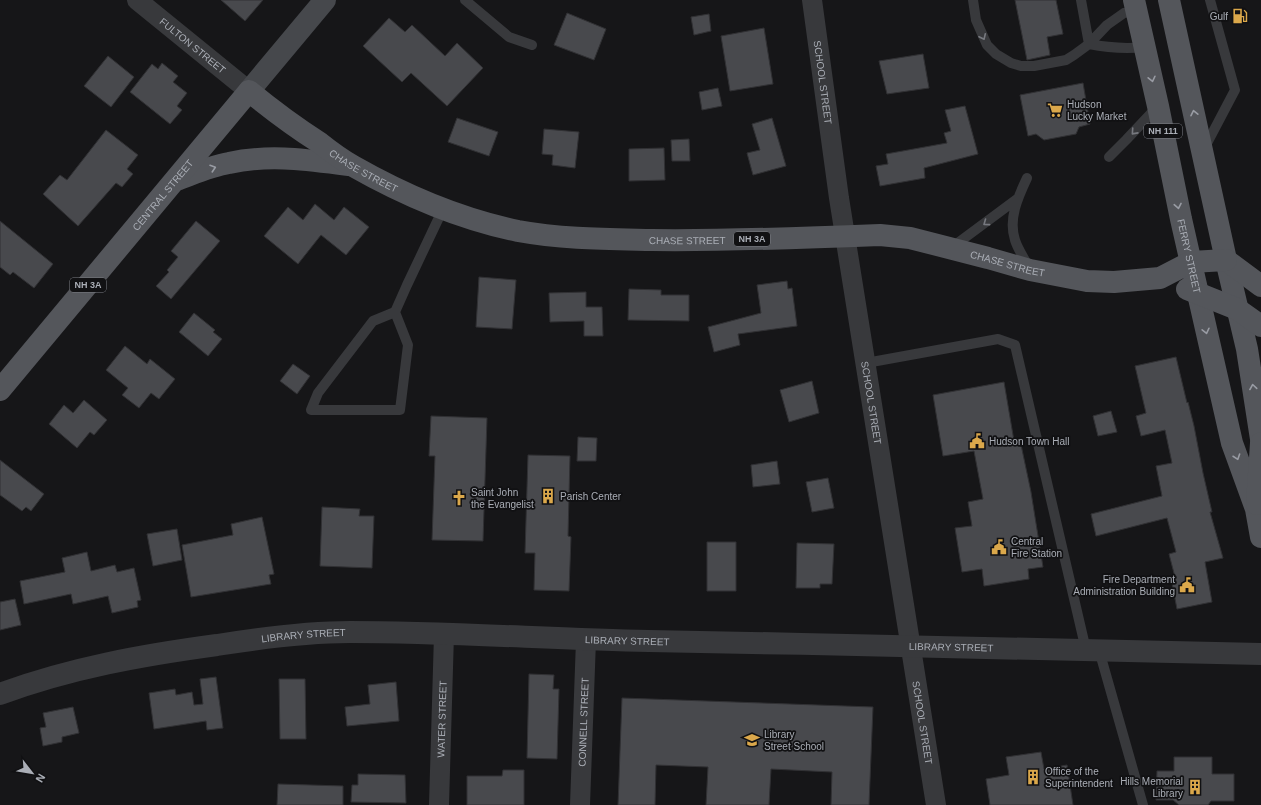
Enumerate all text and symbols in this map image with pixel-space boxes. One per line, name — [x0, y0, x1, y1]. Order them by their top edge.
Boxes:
fuel station icon: Gulf — [1231, 7, 1249, 25]
place label: Gulf — [1210, 11, 1228, 22]
street label: FULTON STREET — [158, 15, 228, 75]
one-way arrow — [978, 33, 986, 41]
street label: SCHOOL STREET — [812, 40, 834, 125]
one-way arrow — [1147, 76, 1155, 82]
place label: Hudson Lucky Market — [1067, 99, 1127, 122]
supermarket icon: Hudson Lucky Market — [1046, 101, 1064, 119]
one-way arrow — [1190, 109, 1198, 116]
road number: NH 111 — [1144, 124, 1182, 138]
one-way arrow — [1131, 127, 1139, 135]
street label: CHASE STREET — [327, 147, 400, 194]
street label: CENTRAL STREET — [130, 157, 195, 232]
one-way arrow — [209, 164, 216, 173]
one-way arrow — [1174, 203, 1182, 209]
one-way arrow — [983, 218, 990, 226]
street label: FERRY STREET — [1176, 218, 1203, 294]
road number: NH 3A — [734, 232, 770, 246]
street label: CHASE STREET — [649, 234, 726, 246]
street label: CHASE STREET — [969, 248, 1046, 278]
road number: NH 3A — [70, 278, 106, 292]
one-way arrow — [1201, 328, 1209, 334]
street label: SCHOOL STREET — [860, 360, 884, 445]
one-way arrow — [1249, 383, 1258, 390]
public building icon: Hudson Town Hall — [968, 432, 986, 450]
place label: Hudson Town Hall — [989, 436, 1069, 447]
one-way arrow — [1232, 454, 1240, 461]
place label: Saint John the Evangelist — [471, 487, 534, 510]
building icon: Parish Center — [539, 487, 557, 505]
church icon: Saint John the Evangelist — [450, 489, 468, 507]
place label: Parish Center — [560, 491, 622, 502]
place label: Central Fire Station — [1011, 536, 1062, 559]
public building icon: Central Fire Station — [990, 538, 1008, 556]
place label: Fire Department Administration Building — [1073, 574, 1175, 597]
public building icon: Fire Department Administration Building — [1178, 576, 1196, 594]
street label: LIBRARY STREET — [261, 627, 346, 644]
street label: LIBRARY STREET — [585, 634, 670, 647]
street label: LIBRARY STREET — [909, 640, 994, 653]
street label: CONNELL STREET — [576, 677, 590, 767]
street label: WATER STREET — [435, 680, 448, 758]
street label: SCHOOL STREET — [911, 680, 935, 765]
place label: Library Street School — [764, 729, 824, 752]
school or university icon: Library Street School — [743, 731, 761, 749]
north arrow — [12, 753, 52, 793]
place label: Office of the Superintendent — [1045, 766, 1113, 789]
building icon: Office of the Superintendent — [1024, 768, 1042, 786]
text: N — [33, 772, 48, 785]
place label: Hills Memorial Library — [1120, 776, 1183, 799]
building icon: Hills Memorial Library — [1186, 778, 1204, 796]

